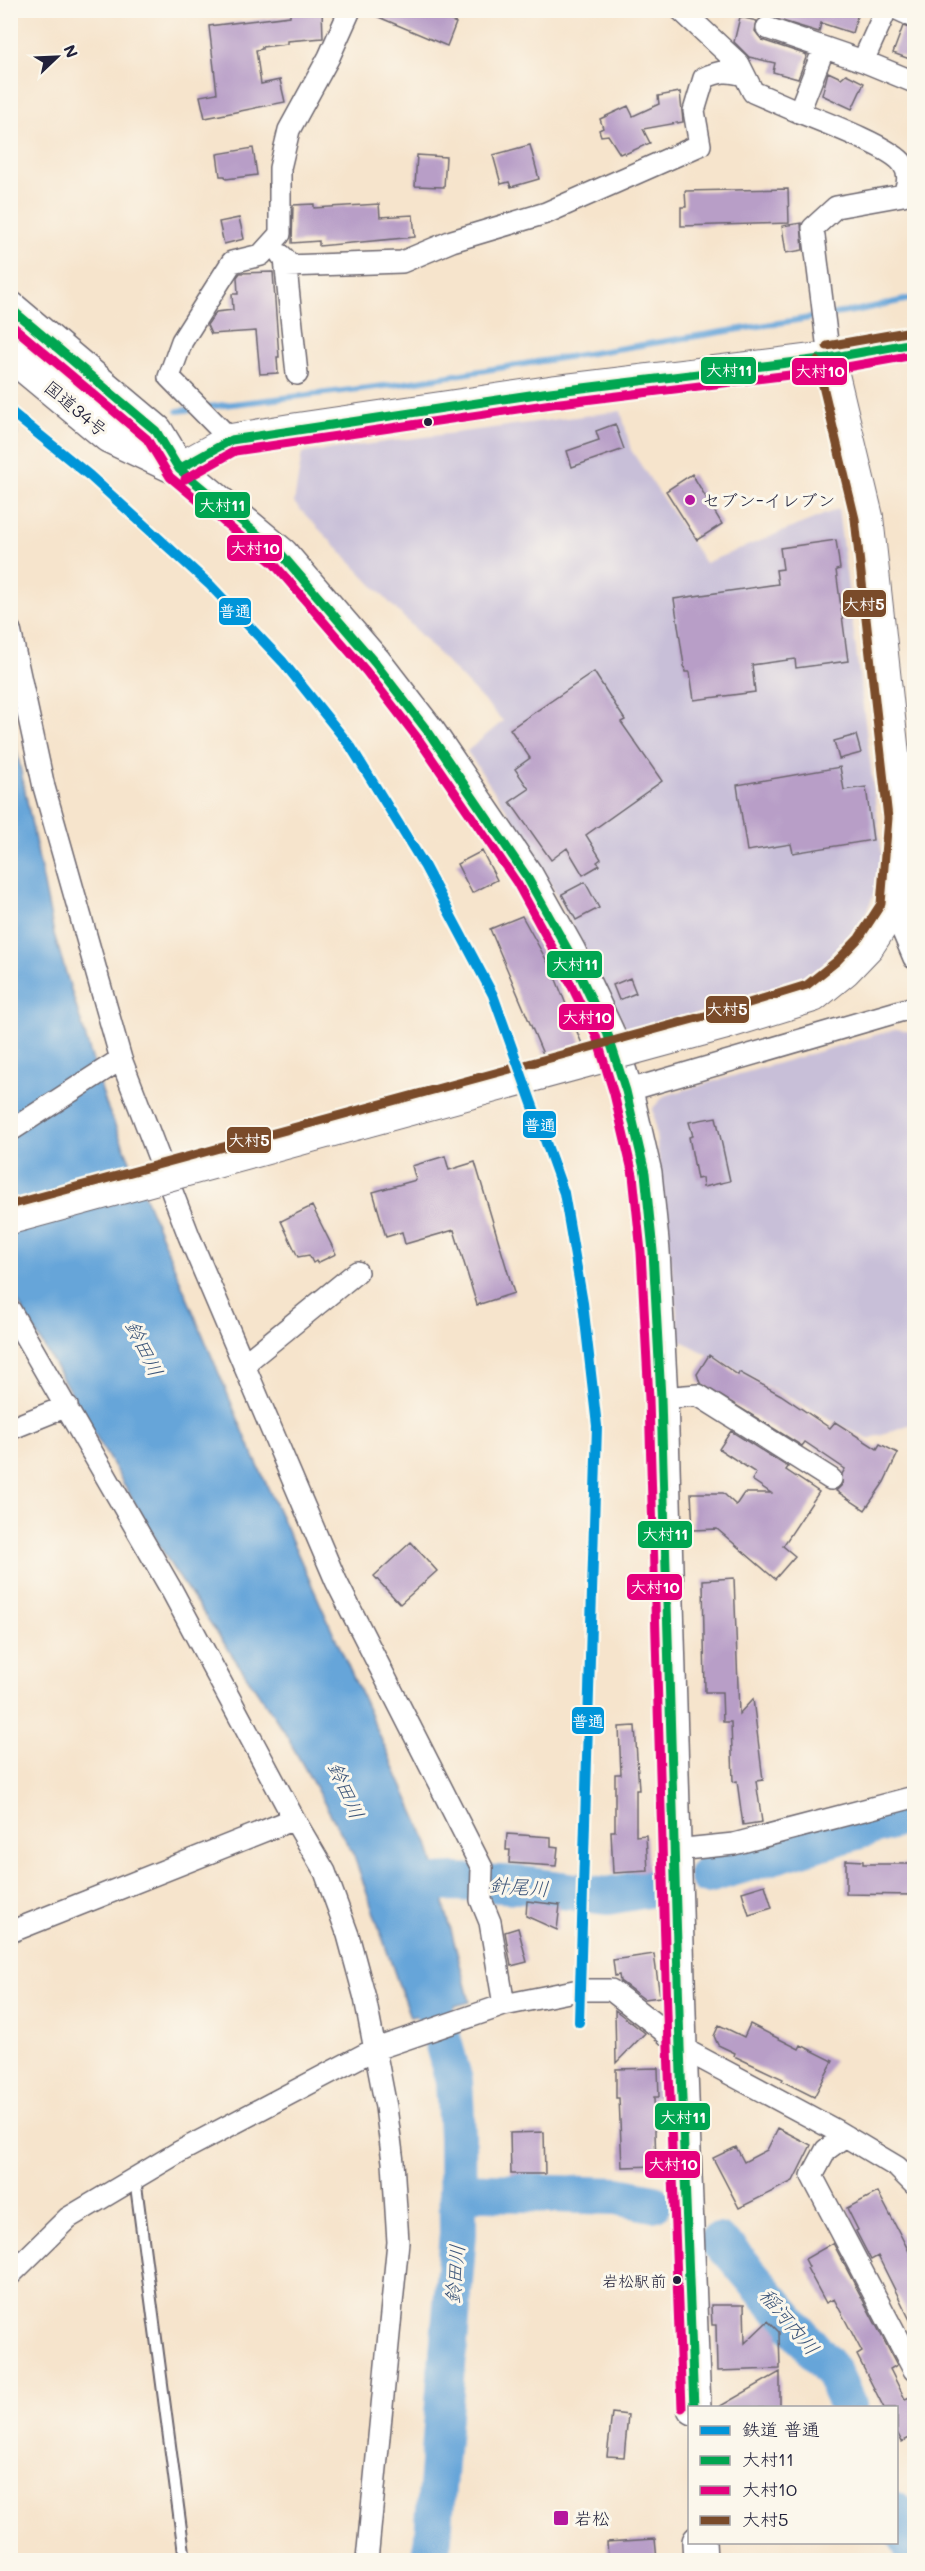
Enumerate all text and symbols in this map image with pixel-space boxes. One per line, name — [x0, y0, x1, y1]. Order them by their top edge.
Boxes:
north arrow — [27, 27, 87, 87]
text: N — [59, 41, 83, 61]
line badge: 大村11 — [700, 356, 757, 385]
line badge: 大村10 — [791, 357, 848, 386]
text: 大村11 — [706, 359, 752, 380]
text: 大村10 — [795, 360, 845, 381]
street label: 国道34号 — [40, 375, 112, 441]
unlabelled marker — [422, 416, 434, 428]
place label: セブン-イレブン — [702, 488, 836, 512]
line badge: 大村11 — [194, 491, 251, 519]
marker: セブン-イレブン — [683, 493, 697, 507]
text: 大村11 — [199, 494, 245, 515]
line badge: 大村10 — [226, 534, 283, 562]
text: 大村10 — [230, 537, 280, 558]
line badge: 大村5 — [842, 589, 887, 618]
text: 大村5 — [843, 593, 885, 614]
line badge: 普通 — [218, 597, 252, 626]
text: 普通 — [219, 600, 251, 621]
line badge: 大村11 — [546, 950, 603, 979]
text: 大村11 — [552, 953, 598, 974]
line badge: 大村5 — [705, 995, 750, 1024]
text: 大村5 — [706, 998, 748, 1019]
line badge: 大村10 — [558, 1003, 615, 1031]
text: 大村10 — [562, 1006, 612, 1027]
line badge: 普通 — [522, 1110, 557, 1139]
text: 普通 — [524, 1114, 556, 1135]
line badge: 大村5 — [226, 1126, 272, 1154]
text: 大村5 — [228, 1129, 270, 1150]
water label: 鈴田川 — [120, 1315, 170, 1381]
line badge: 大村11 — [637, 1520, 693, 1549]
text: 大村11 — [642, 1523, 688, 1544]
line badge: 大村10 — [626, 1573, 683, 1601]
text: 大村10 — [630, 1576, 680, 1597]
line badge: 普通 — [571, 1706, 605, 1735]
text: 普通 — [572, 1710, 604, 1731]
water label: 鈴田川 — [323, 1757, 371, 1823]
water label: 針尾川 — [488, 1871, 550, 1901]
line badge: 大村11 — [654, 2102, 711, 2131]
text: 大村11 — [660, 2106, 706, 2127]
line badge: 大村10 — [644, 2150, 701, 2179]
text: 大村10 — [648, 2153, 698, 2174]
water label: 鈴田川 — [438, 2243, 470, 2305]
place label: 岩松駅前 — [602, 2270, 666, 2291]
marker: 岩松駅前 — [671, 2274, 683, 2286]
water label: 稲河内川 — [754, 2282, 826, 2360]
legend — [688, 2406, 898, 2544]
text: 鉄道 普通 — [742, 2417, 820, 2441]
text: 大村11 — [742, 2447, 794, 2471]
text: 大村10 — [742, 2477, 797, 2501]
place label: 岩松 — [574, 2506, 610, 2530]
text: 大村5 — [742, 2507, 789, 2531]
marker: 岩松 — [552, 2509, 570, 2527]

